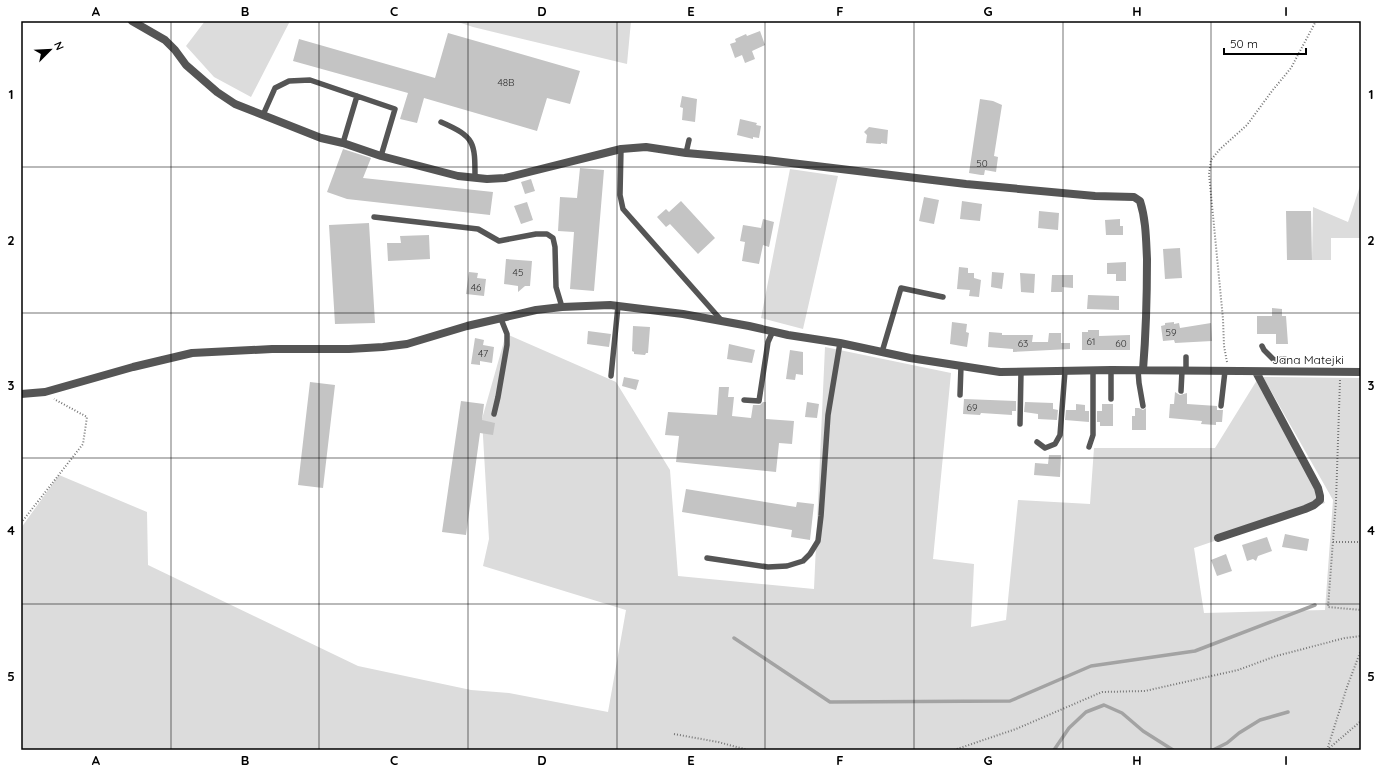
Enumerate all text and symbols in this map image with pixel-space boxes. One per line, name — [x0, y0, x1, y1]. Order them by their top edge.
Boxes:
text: A — [92, 3, 101, 19]
text: B — [241, 3, 249, 19]
text: C — [390, 3, 398, 19]
text: D — [537, 3, 547, 19]
text: E — [687, 3, 695, 19]
text: F — [836, 3, 844, 19]
text: G — [983, 3, 993, 19]
text: H — [1132, 3, 1142, 19]
text: I — [1284, 3, 1288, 19]
north arrow — [30, 30, 70, 70]
scale bar — [1224, 30, 1306, 56]
text: 50 m — [1230, 36, 1258, 51]
text: N — [51, 39, 67, 52]
house number: 48B — [497, 76, 515, 89]
text: 1 — [8, 86, 14, 102]
text: 1 — [1368, 86, 1374, 102]
house number: 50 — [976, 157, 988, 170]
text: 2 — [7, 232, 15, 248]
text: 2 — [1367, 232, 1375, 248]
house number: 45 — [513, 266, 523, 279]
house number: 46 — [471, 281, 482, 294]
house number: 59 — [1165, 326, 1177, 339]
house number: 61 — [1086, 335, 1096, 348]
house number: 63 — [1018, 337, 1028, 350]
house number: 60 — [1115, 337, 1127, 350]
house number: 47 — [478, 347, 488, 360]
street label: Jana Matejki — [1272, 352, 1344, 367]
text: 3 — [8, 377, 15, 393]
text: 3 — [1368, 377, 1375, 393]
house number: 69 — [967, 401, 978, 414]
text: 4 — [7, 522, 15, 538]
text: 4 — [1367, 522, 1375, 538]
text: 5 — [7, 668, 15, 684]
text: 5 — [1367, 668, 1375, 684]
text: A — [92, 752, 101, 768]
text: B — [241, 752, 249, 768]
text: C — [390, 752, 398, 768]
text: D — [537, 752, 547, 768]
text: E — [687, 752, 695, 768]
text: F — [836, 752, 844, 768]
text: G — [983, 752, 993, 768]
text: H — [1132, 752, 1142, 768]
text: I — [1284, 752, 1288, 768]

